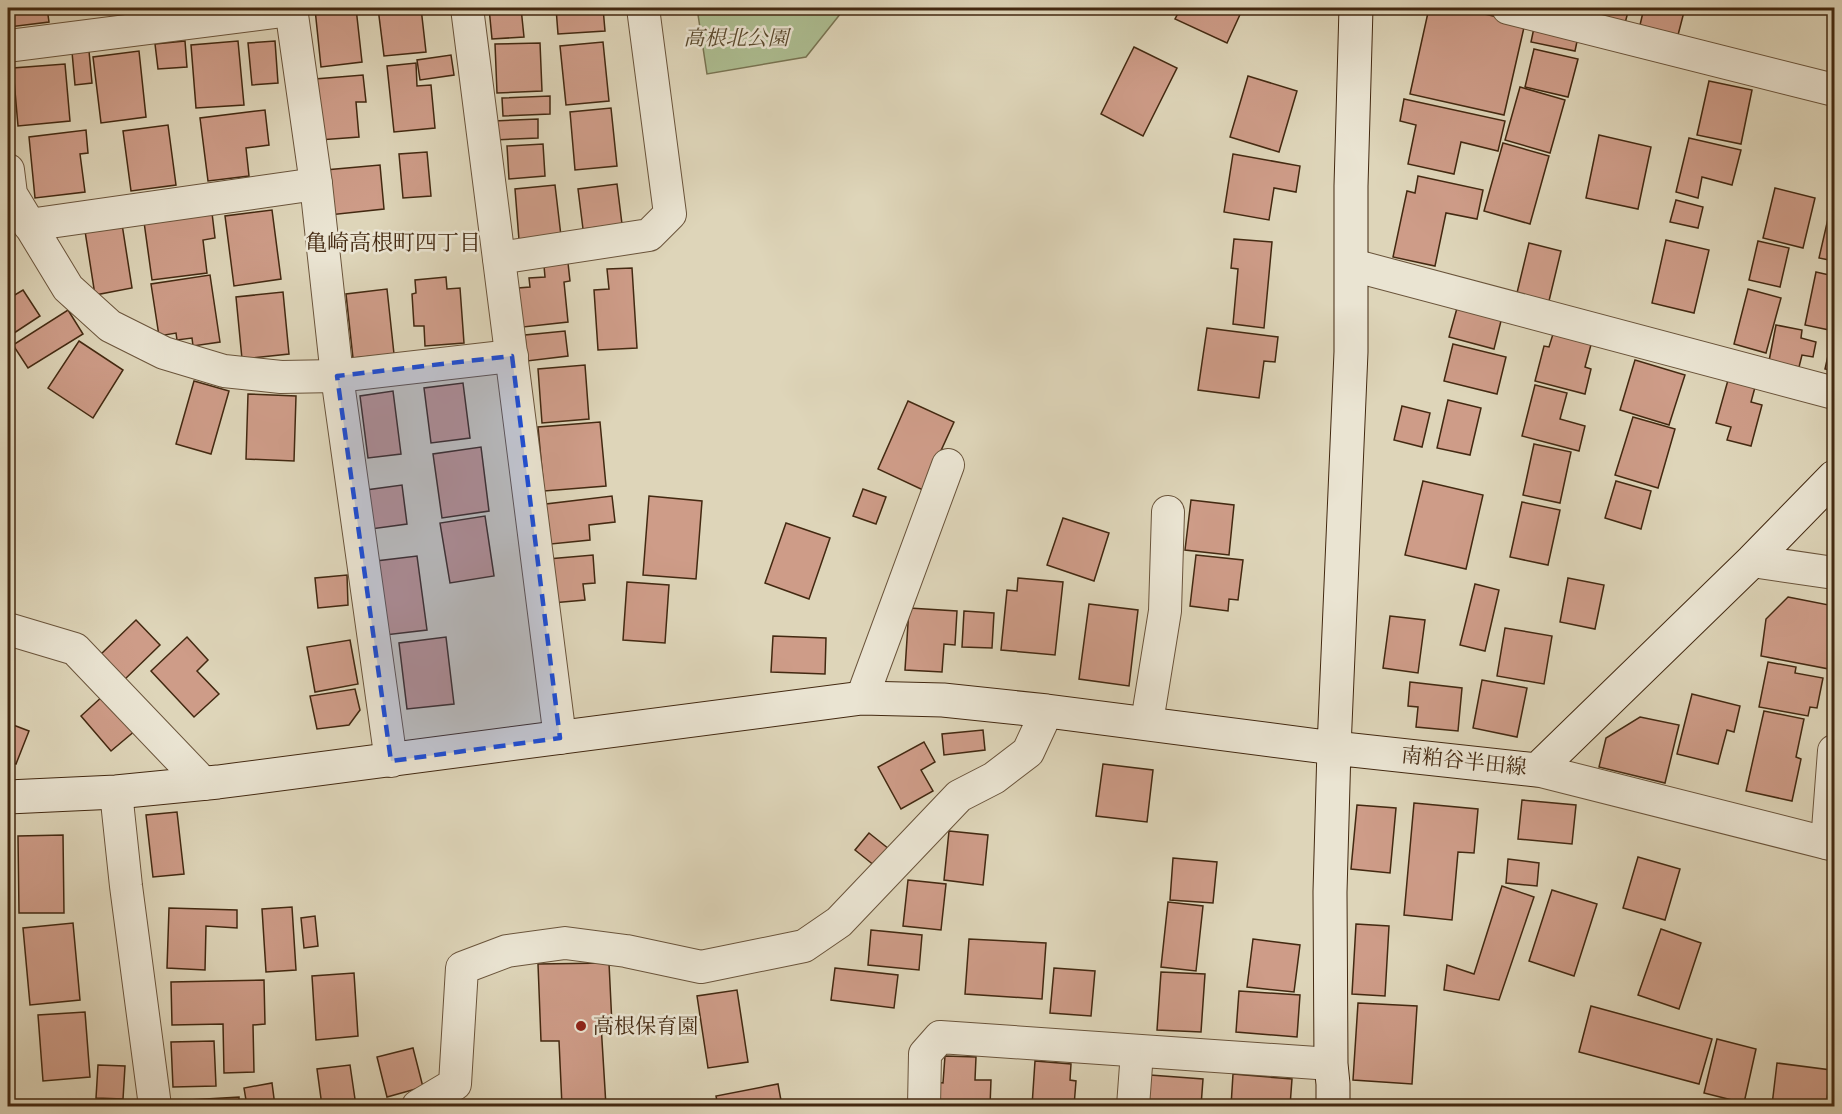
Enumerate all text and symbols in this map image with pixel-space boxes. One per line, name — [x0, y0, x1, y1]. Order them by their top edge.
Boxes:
park label: 高根北公園 — [684, 22, 791, 53]
district label: 亀崎高根町四丁目 — [305, 226, 481, 258]
street label: 南粕谷半田線 — [1400, 739, 1528, 783]
place label: 高根保育園 — [593, 1010, 698, 1041]
marker: 高根保育園 — [574, 1019, 588, 1033]

